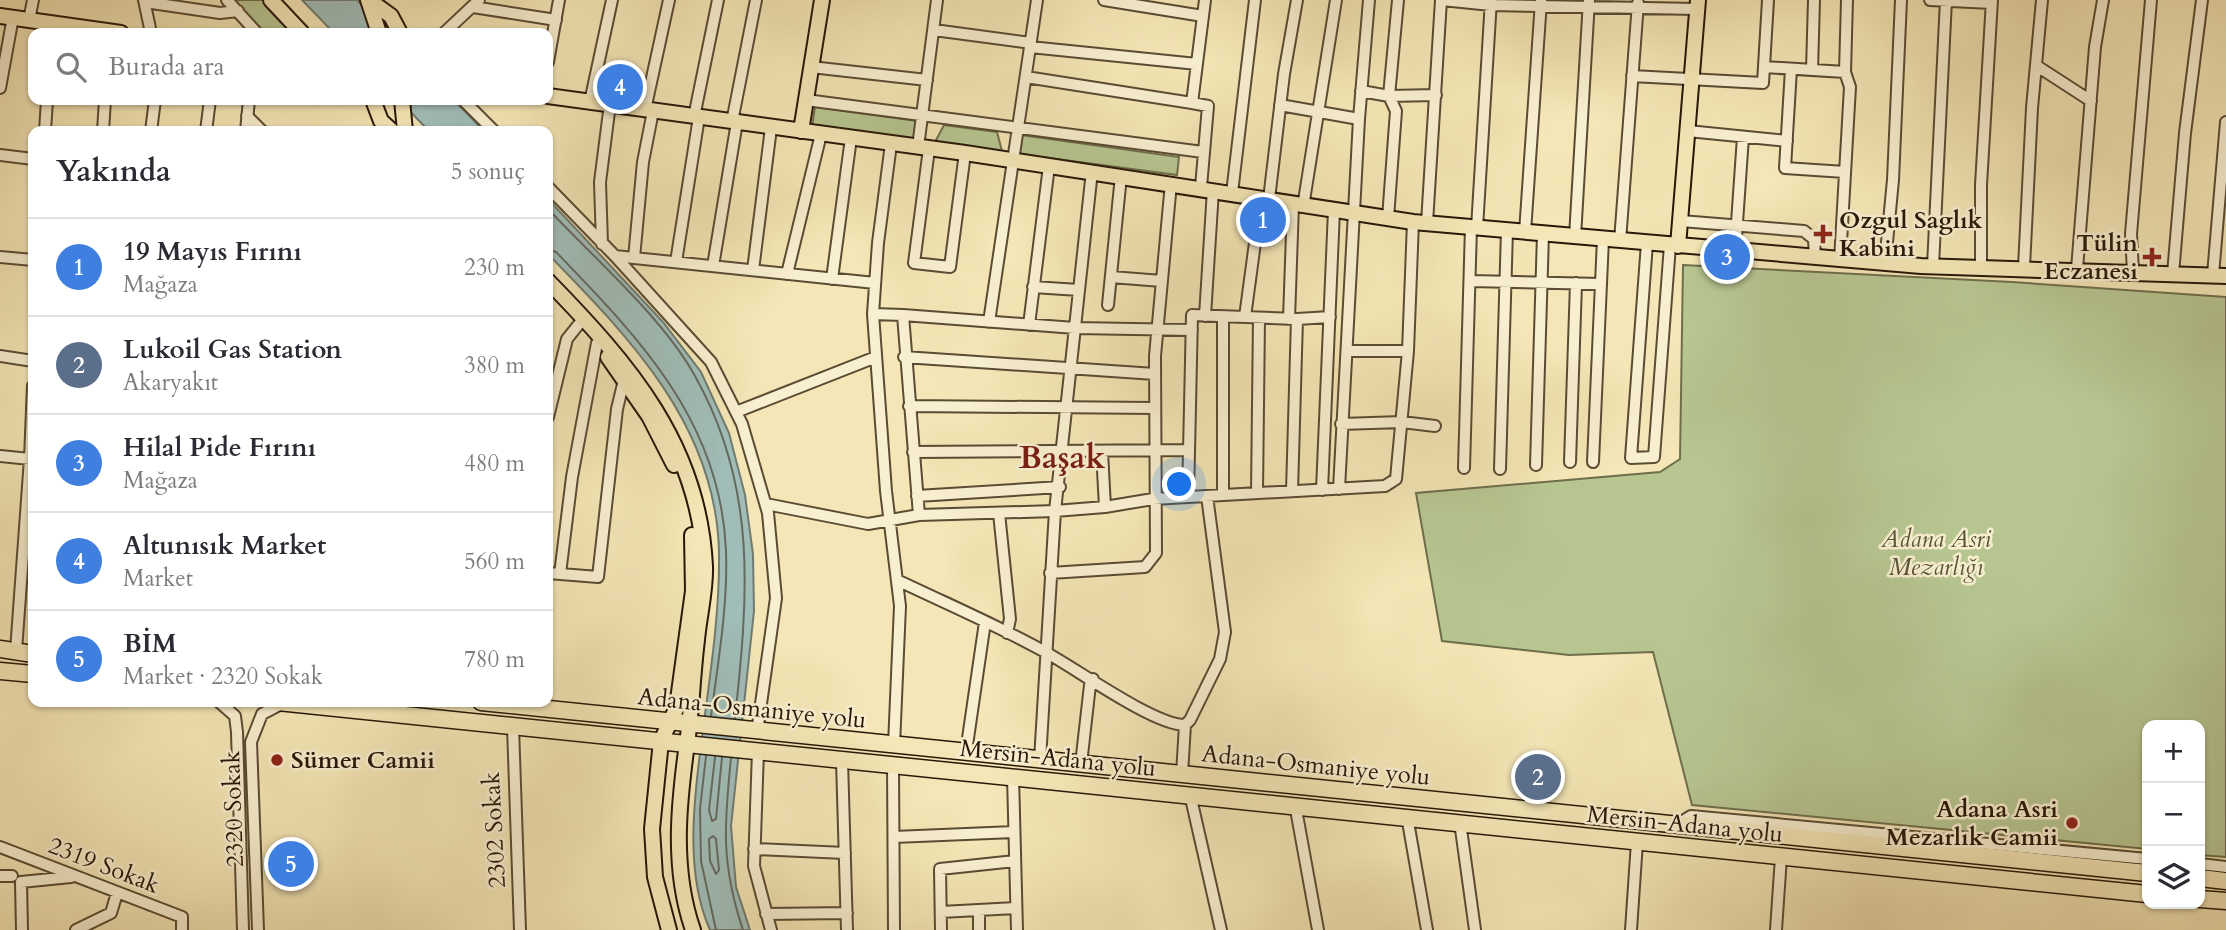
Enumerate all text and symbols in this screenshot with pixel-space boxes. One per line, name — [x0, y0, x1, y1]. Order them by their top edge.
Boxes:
search box — [28, 28, 553, 105]
icon: search — [52, 48, 90, 86]
text: Burada ara — [108, 49, 225, 84]
pin: 4 — [597, 61, 643, 113]
text: Yakında — [56, 151, 171, 192]
text: 5 sonuç — [451, 156, 525, 187]
pin: 1 — [1240, 194, 1286, 246]
place label: Ozgul Saglık Kabini — [1839, 204, 1983, 265]
marker: Ozgul Saglık Kabini — [1813, 224, 1833, 244]
place label: Tülin Eczanesi — [2044, 227, 2139, 288]
pin: 3 — [1704, 231, 1750, 283]
text: 19 Mayıs Fırını — [123, 234, 302, 269]
marker: Tülin Eczanesi — [2144, 249, 2160, 265]
text: 1 — [73, 252, 85, 283]
text: 230 m — [464, 252, 525, 283]
text: Mağaza — [123, 269, 198, 300]
text: Lukoil Gas Station — [123, 332, 342, 367]
text: 2 — [73, 350, 85, 381]
text: 380 m — [464, 350, 525, 381]
text: Akaryakıt — [123, 367, 218, 398]
text: Hilal Pide Fırını — [123, 430, 316, 465]
district label: Başak — [1019, 436, 1105, 480]
text: 3 — [73, 448, 85, 479]
text: 480 m — [464, 448, 525, 479]
text: Mağaza — [123, 465, 198, 496]
your location — [1162, 467, 1196, 501]
park label: Adana Asri Mezarlığı — [1880, 523, 1991, 584]
text: Altunısık Market — [123, 528, 326, 563]
text: 4 — [73, 546, 85, 577]
text: 560 m — [464, 546, 525, 577]
text: Market — [123, 563, 193, 594]
text: BİM — [123, 626, 177, 661]
text: 5 — [73, 644, 85, 675]
text: 780 m — [464, 644, 525, 675]
text: Market · 2320 Sokak — [123, 661, 323, 692]
street label: Adana-Osmaniye yolu — [636, 680, 868, 737]
map controls — [2142, 720, 2205, 909]
button: + — [2142, 720, 2205, 783]
street label: Mersin-Adana yolu — [958, 732, 1158, 785]
street label: Adana-Osmaniye yolu — [1200, 737, 1432, 794]
place label: Sümer Camii — [291, 744, 435, 777]
street label: 2320 Sokak — [215, 750, 252, 868]
pin: 2 — [1515, 751, 1561, 803]
marker: Sümer Camii — [269, 752, 285, 768]
street label: 2302 Sokak — [475, 771, 514, 889]
button: − — [2142, 783, 2205, 846]
place label: Adana Asri Mezarlık Camii — [1886, 793, 2058, 854]
street label: Mersin-Adana yolu — [1585, 798, 1785, 851]
marker: Adana Asri Mezarlık Camii — [2064, 815, 2080, 831]
street label: 2319 Sokak — [43, 829, 164, 902]
pin: 5 — [268, 838, 314, 890]
button: layers — [2142, 846, 2205, 909]

